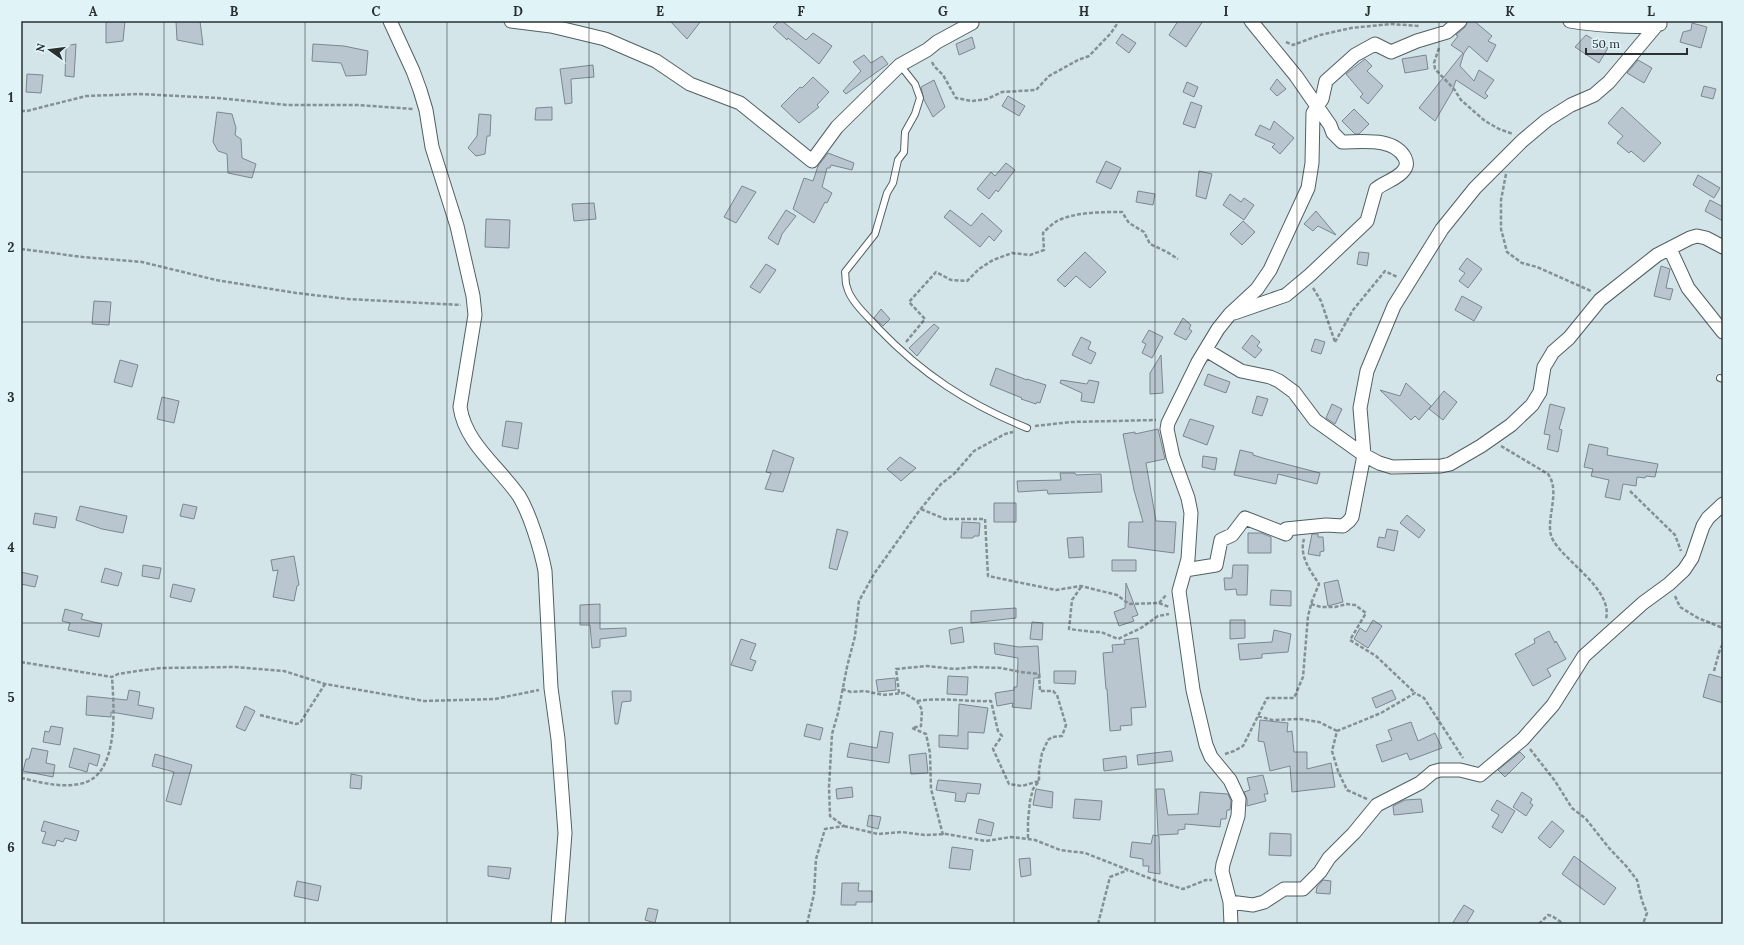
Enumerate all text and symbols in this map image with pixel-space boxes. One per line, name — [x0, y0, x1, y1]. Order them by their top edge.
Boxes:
text: A — [89, 3, 98, 20]
text: B — [230, 3, 239, 20]
text: C — [372, 3, 381, 20]
text: D — [513, 3, 523, 20]
text: E — [656, 3, 664, 20]
text: F — [797, 3, 805, 20]
text: G — [938, 3, 948, 20]
text: H — [1079, 3, 1089, 20]
text: I — [1223, 3, 1229, 20]
text: J — [1365, 3, 1371, 20]
text: K — [1505, 3, 1515, 20]
text: L — [1647, 3, 1655, 20]
north arrow — [30, 30, 70, 70]
scale bar — [1586, 30, 1687, 56]
text: 50 m — [1592, 36, 1620, 51]
text: N — [32, 41, 48, 53]
text: 1 — [8, 89, 14, 106]
text: 2 — [8, 239, 15, 256]
text: 3 — [7, 389, 15, 406]
text: 4 — [7, 539, 15, 556]
text: 5 — [7, 689, 15, 706]
text: 6 — [7, 839, 15, 856]

